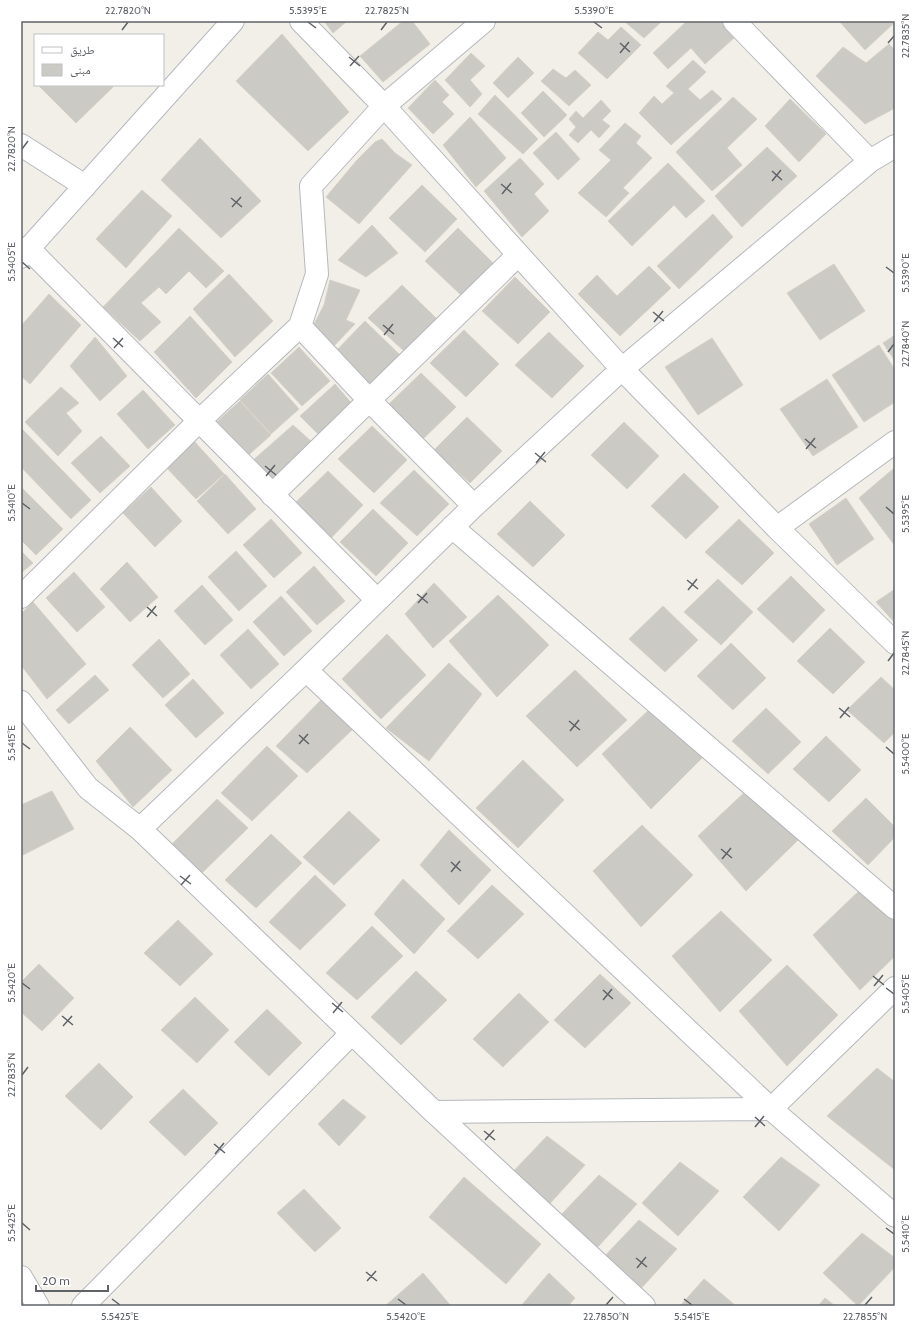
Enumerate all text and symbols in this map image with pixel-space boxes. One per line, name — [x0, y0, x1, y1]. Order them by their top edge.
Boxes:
text: 22.7820°N — [105, 4, 151, 17]
text: 5.5395°E — [289, 4, 327, 17]
text: 22.7825°N — [365, 4, 409, 17]
text: 5.5390°E — [574, 4, 614, 17]
text: 22.7835°N — [899, 14, 912, 58]
legend — [34, 34, 164, 86]
text: طريق — [70, 42, 95, 57]
text: مبنى — [70, 62, 91, 77]
text: 22.7820°N — [5, 126, 18, 172]
text: 5.5405°E — [5, 242, 18, 282]
text: 5.5390°E — [899, 253, 912, 293]
text: 22.7840°N — [899, 321, 912, 367]
text: 5.5410°E — [5, 484, 18, 522]
text: 5.5395°E — [899, 495, 912, 533]
text: 22.7845°N — [899, 631, 912, 675]
text: 5.5415°E — [5, 725, 18, 761]
text: 5.5400°E — [899, 733, 912, 775]
text: 5.5420°E — [5, 963, 18, 1003]
text: 5.5405°E — [899, 974, 912, 1014]
text: 22.7835°N — [5, 1053, 18, 1097]
text: 5.5425°E — [5, 1204, 18, 1242]
text: 5.5410°E — [899, 1215, 912, 1253]
scale bar — [36, 1267, 108, 1293]
text: 20 m — [42, 1273, 70, 1288]
text: 5.5425°E — [101, 1310, 139, 1323]
text: 5.5420°E — [386, 1310, 426, 1323]
text: 22.7850°N — [583, 1310, 629, 1323]
text: 5.5415°E — [674, 1310, 710, 1323]
text: 22.7855°N — [843, 1310, 887, 1323]

